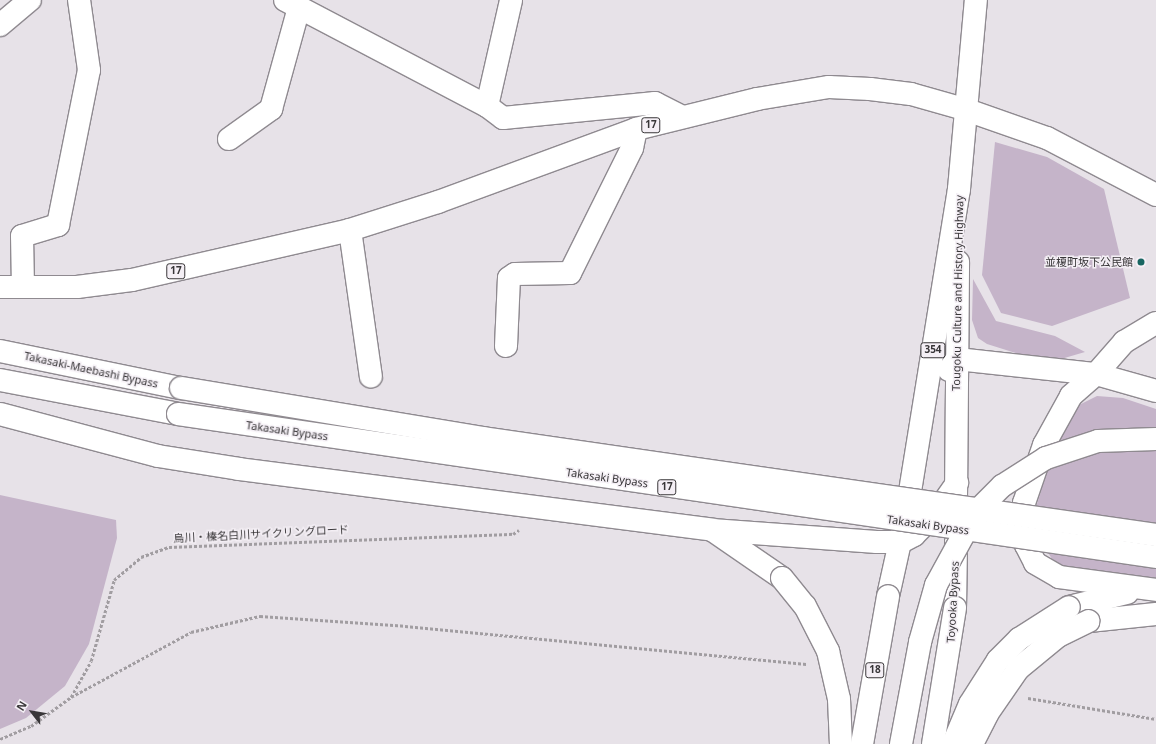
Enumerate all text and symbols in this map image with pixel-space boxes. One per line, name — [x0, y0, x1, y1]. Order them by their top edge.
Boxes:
road number: 17 — [641, 117, 661, 133]
street label: Tougoku Culture and History Highway — [950, 195, 966, 391]
place label: 並榎町坂下公民館 — [1045, 255, 1133, 269]
marker: 並榎町坂下公民館 — [1136, 257, 1146, 267]
road number: 17 — [166, 263, 186, 279]
road number: 354 — [920, 342, 946, 358]
street label: Takasaki-Maebashi Bypass — [23, 349, 159, 391]
street label: Takasaki Bypass — [245, 419, 329, 443]
street label: Takasaki Bypass — [565, 466, 649, 490]
road number: 17 — [657, 479, 677, 495]
street label: Takasaki Bypass — [886, 513, 970, 537]
street label: 烏川・榛名白川サイクリングロード — [173, 523, 349, 545]
street label: Toyooka Bypass — [944, 561, 962, 643]
road number: 18 — [865, 662, 885, 678]
north arrow — [12, 692, 52, 732]
text: N — [13, 698, 30, 713]

